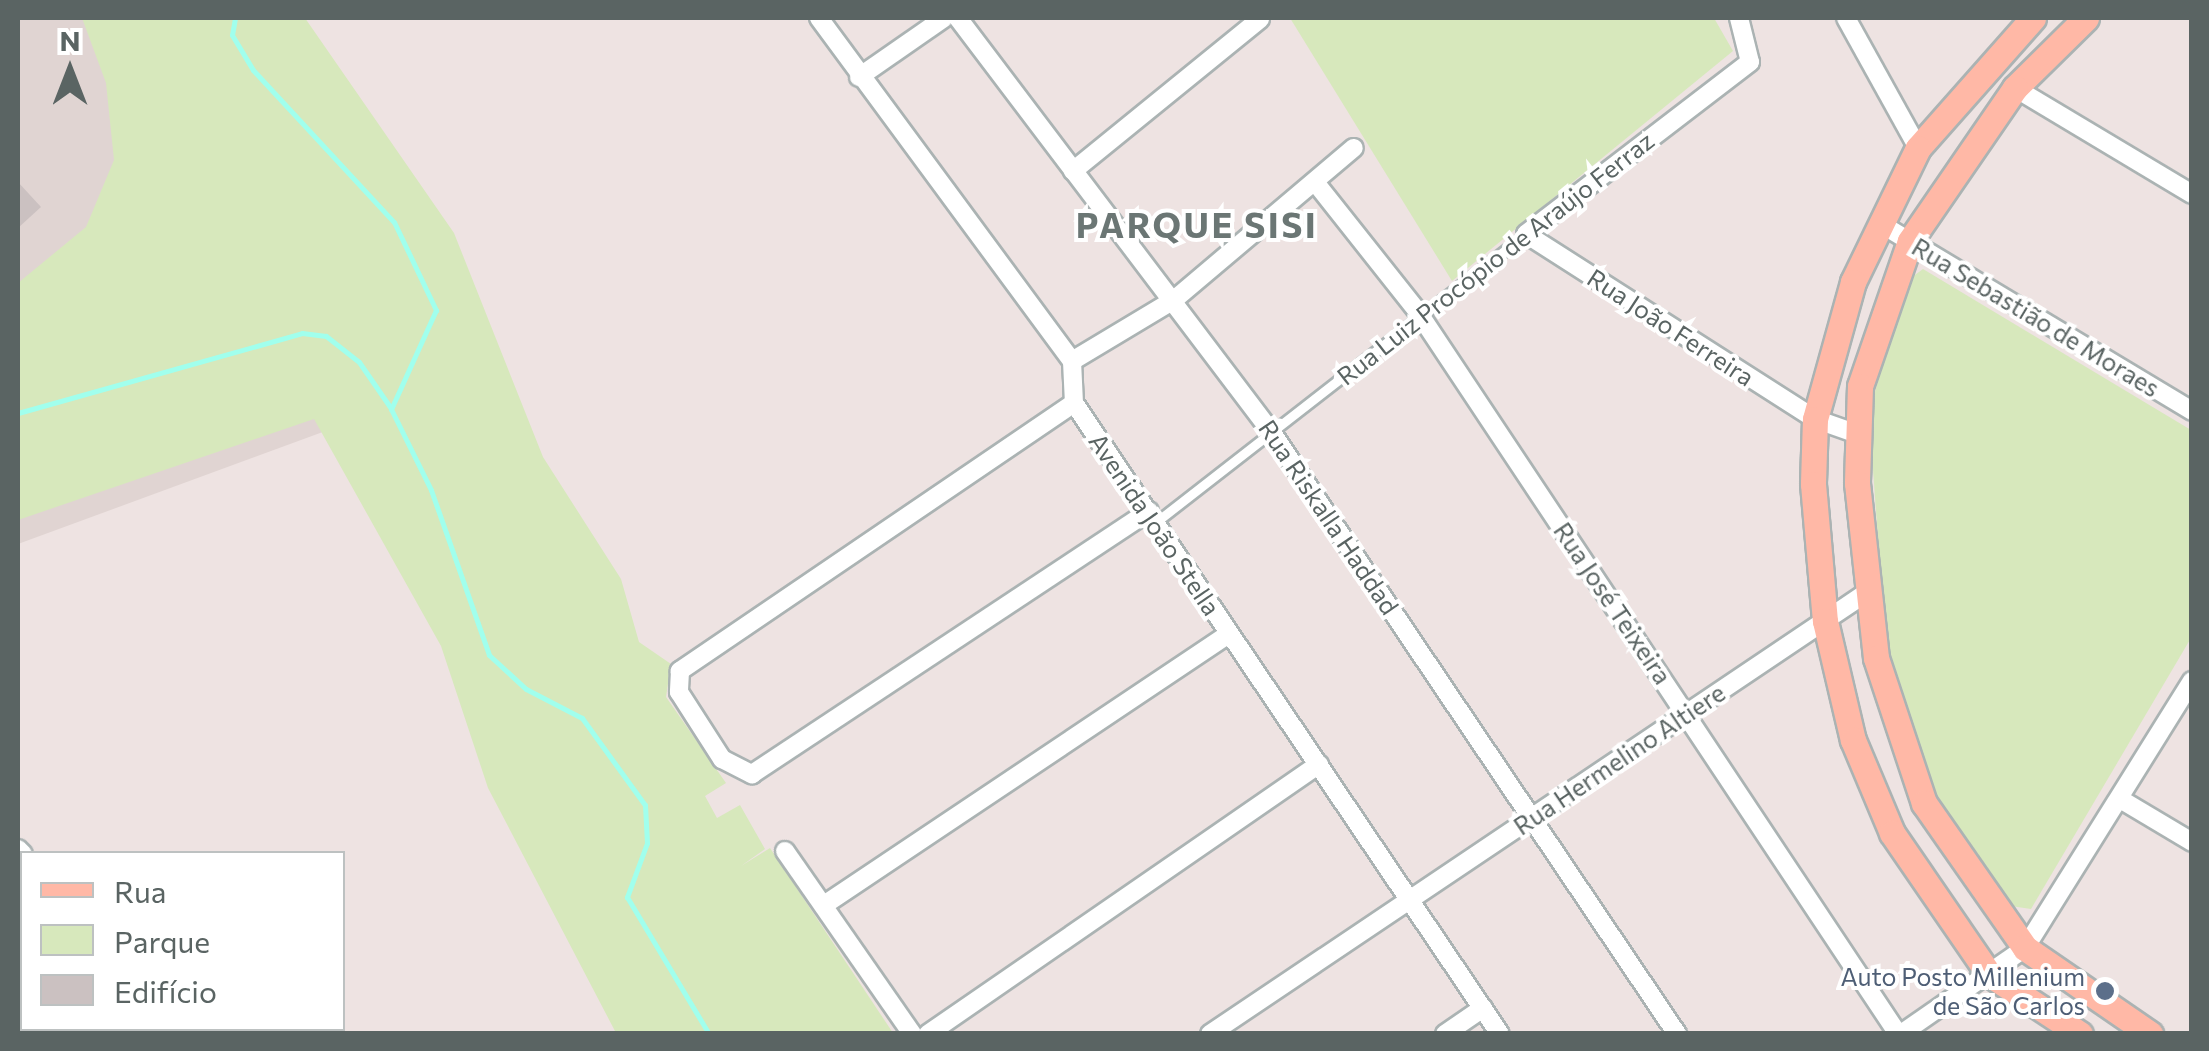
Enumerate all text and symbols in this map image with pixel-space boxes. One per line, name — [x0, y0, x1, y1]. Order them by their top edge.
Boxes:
north arrow — [20, 20, 120, 120]
text: N — [60, 23, 81, 57]
street label: Rua Luiz Procópio de Araújo Ferraz — [1331, 125, 1659, 391]
district label: PARQUE SISI — [1076, 203, 1318, 245]
street label: Rua Sebastião de Moraes — [1907, 231, 2165, 403]
street label: Rua João Ferreira — [1582, 262, 1760, 392]
street label: Rua Riskalla Haddad — [1253, 414, 1405, 620]
street label: Avenida João Stella — [1083, 427, 1227, 621]
street label: Rua José Teixeira — [1548, 516, 1678, 690]
street label: Rua Hermelino Altiere — [1508, 677, 1730, 841]
legend — [20, 851, 345, 1031]
text: Rua — [114, 872, 166, 909]
text: Parque — [114, 922, 210, 959]
place label: Auto Posto Millenium de São Carlos — [1840, 962, 2085, 1021]
text: Edifício — [114, 972, 217, 1009]
marker: Auto Posto Millenium de São Carlos — [2094, 980, 2116, 1002]

